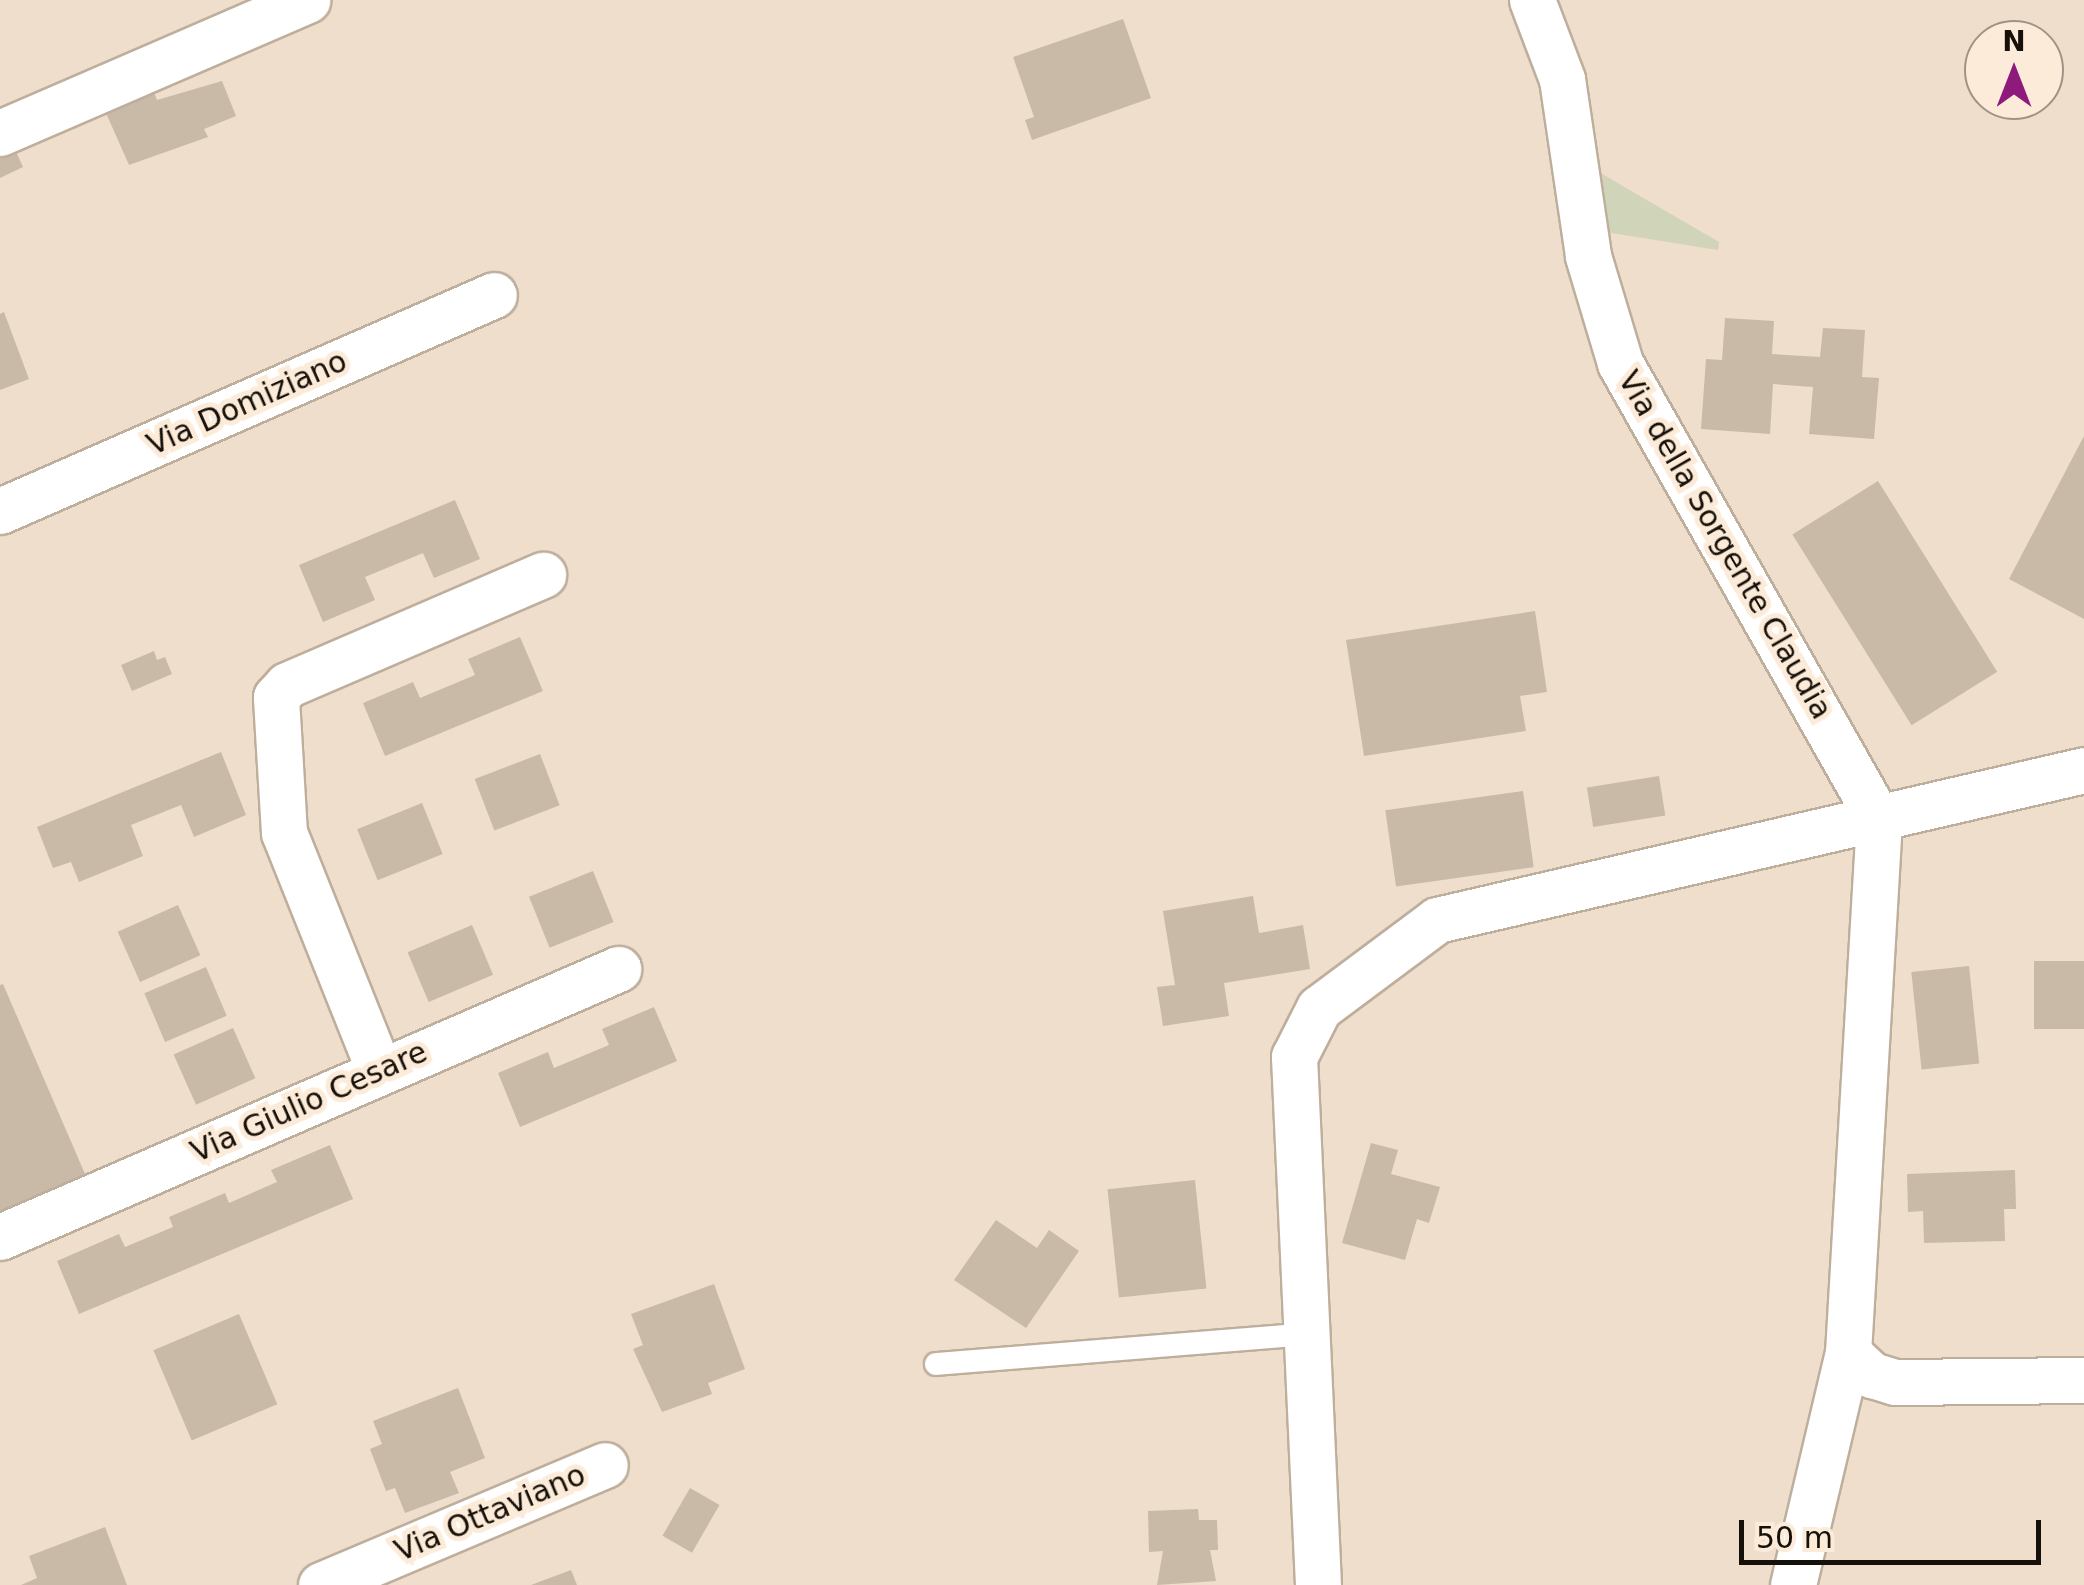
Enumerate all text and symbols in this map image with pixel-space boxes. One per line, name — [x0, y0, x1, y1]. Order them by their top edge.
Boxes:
north arrow — [1964, 20, 2064, 120]
text: N — [2002, 25, 2026, 58]
street label: Via Domiziano — [141, 343, 353, 463]
street label: Via della Sorgente Claudia — [1610, 364, 1840, 726]
street label: Via Giulio Cesare — [185, 1034, 433, 1170]
street label: Via Ottaviano — [389, 1457, 591, 1569]
scale bar — [1744, 1500, 2046, 1562]
text: 50 m — [1756, 1520, 1833, 1555]

